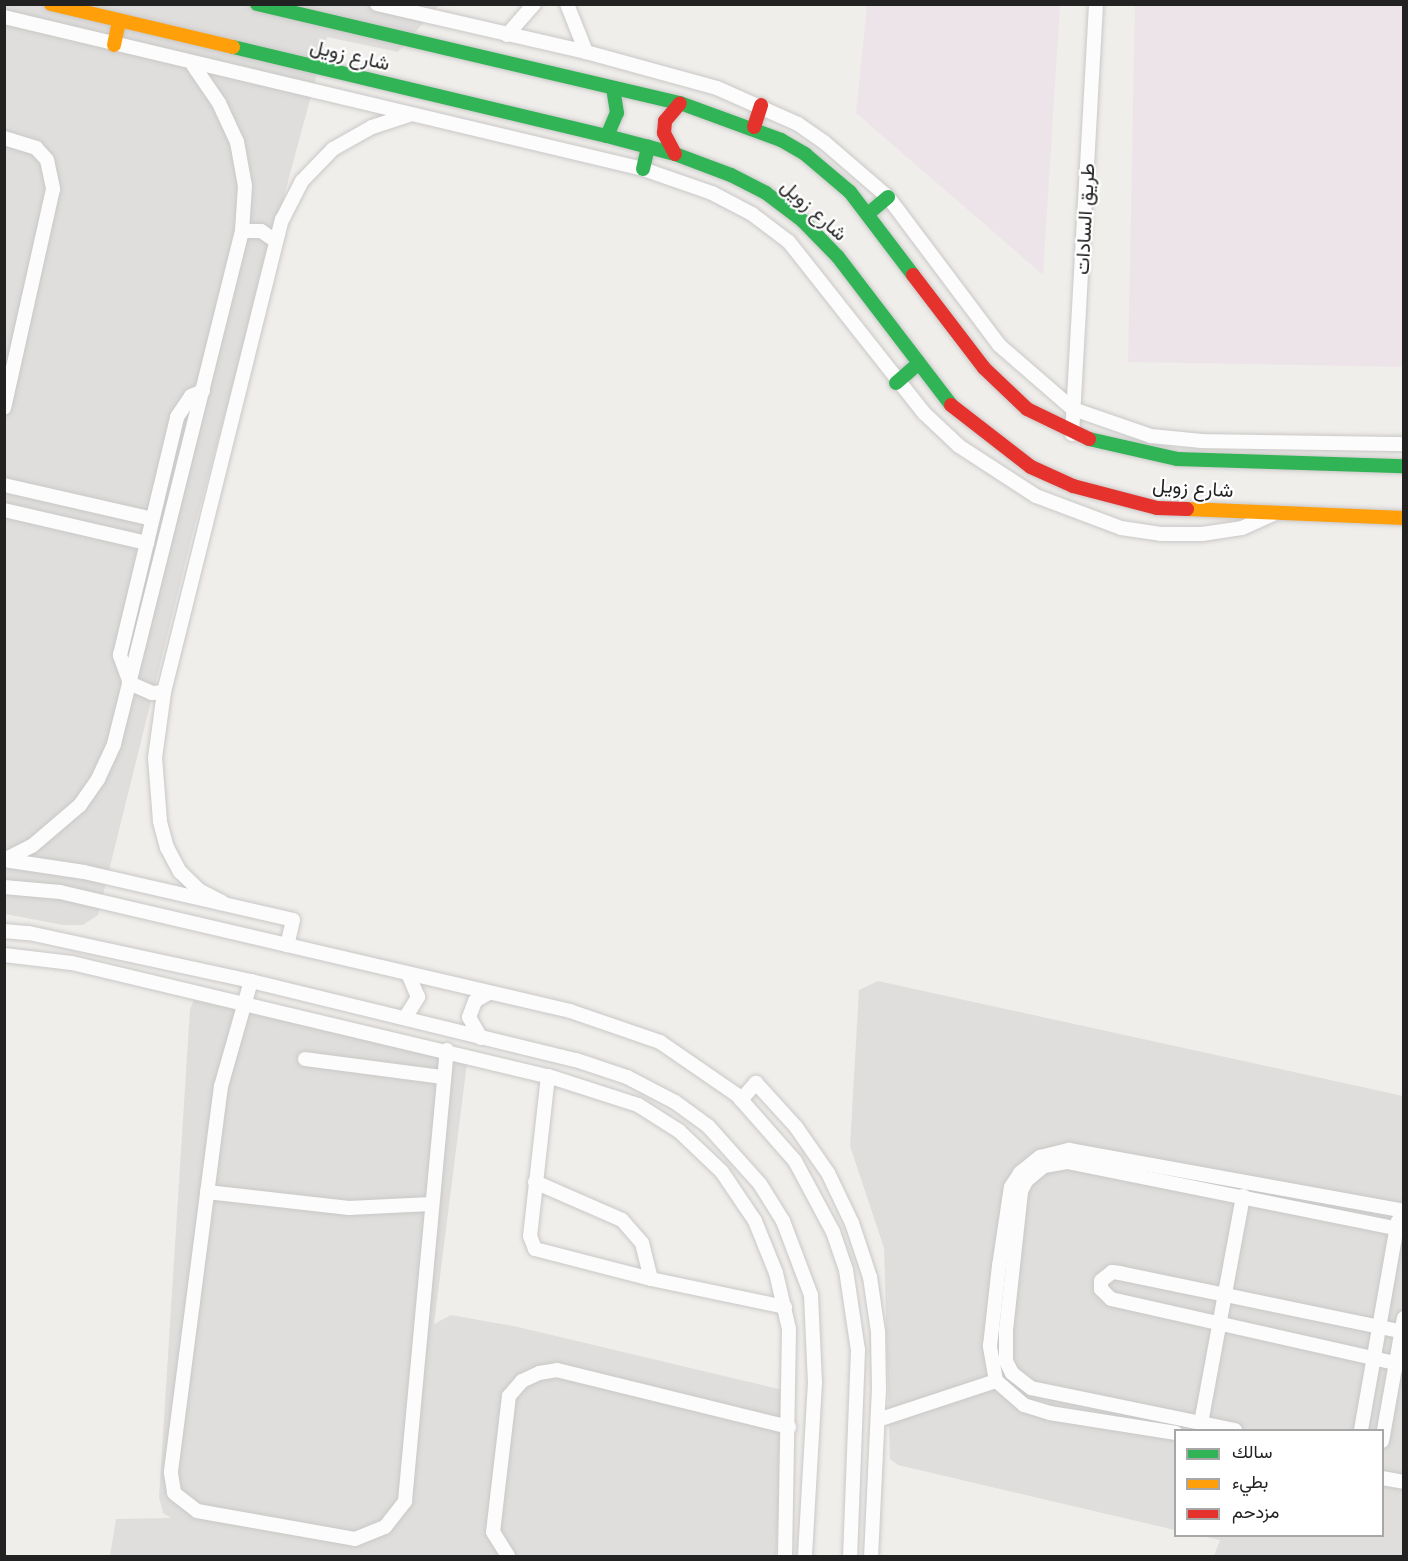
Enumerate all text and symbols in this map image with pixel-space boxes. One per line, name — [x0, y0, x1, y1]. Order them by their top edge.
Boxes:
street label: شارع زويل — [308, 34, 392, 76]
street label: طريق السادات — [1070, 163, 1100, 275]
street label: شارع زويل — [776, 174, 852, 246]
street label: شارع زويل — [1152, 473, 1234, 503]
legend — [1174, 1429, 1384, 1537]
text: سالك — [1232, 1440, 1272, 1464]
text: بطيء — [1232, 1470, 1268, 1494]
text: مزدحم — [1232, 1500, 1279, 1524]

